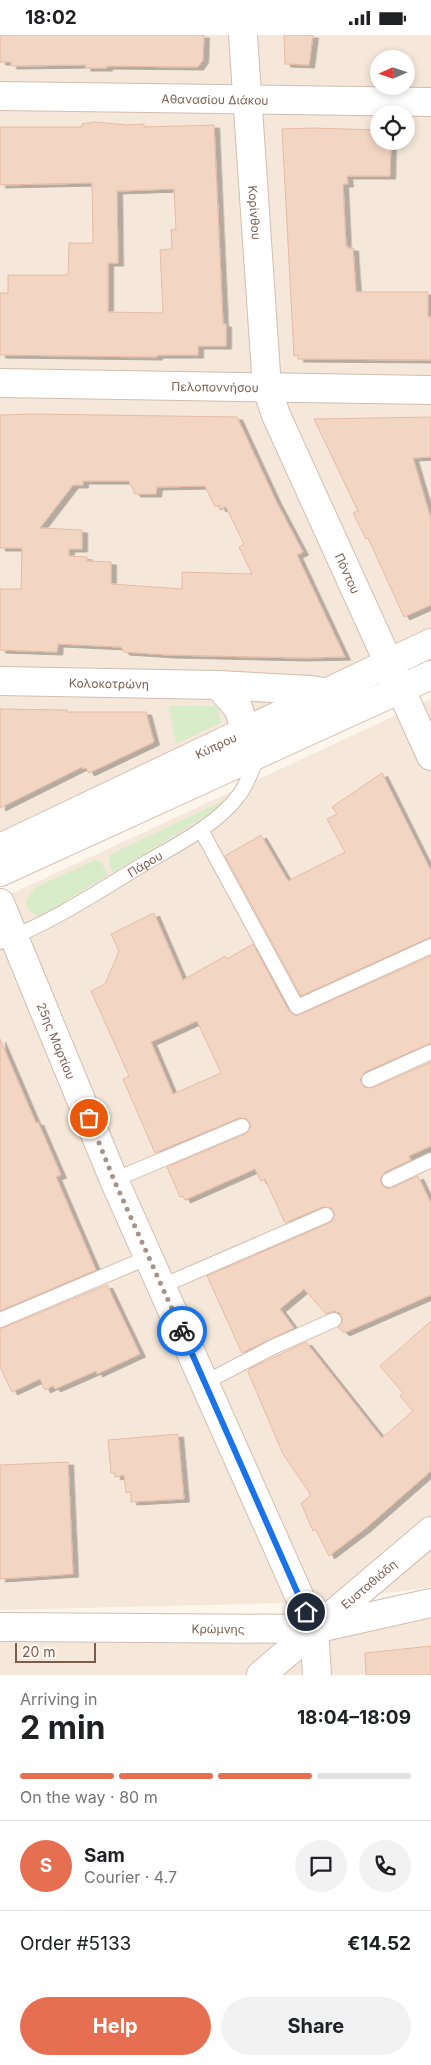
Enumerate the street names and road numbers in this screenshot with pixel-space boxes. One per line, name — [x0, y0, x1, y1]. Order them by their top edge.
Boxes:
street label: Αθανασίου Διάκου — [161, 91, 269, 107]
street label: Κορίνθου — [246, 185, 264, 240]
street label: Πελοποννήσου — [171, 378, 259, 395]
street label: Πόντου — [332, 551, 364, 596]
street label: Κολοκοτρώνη — [69, 675, 149, 691]
street label: Κύπρου — [193, 729, 239, 762]
street label: Πάρου — [124, 847, 165, 880]
street label: 25ης Μαρτίου — [34, 1000, 79, 1081]
street label: Ευσταθιάδη — [338, 1556, 399, 1612]
street label: Κρώμνης — [191, 1621, 245, 1636]

